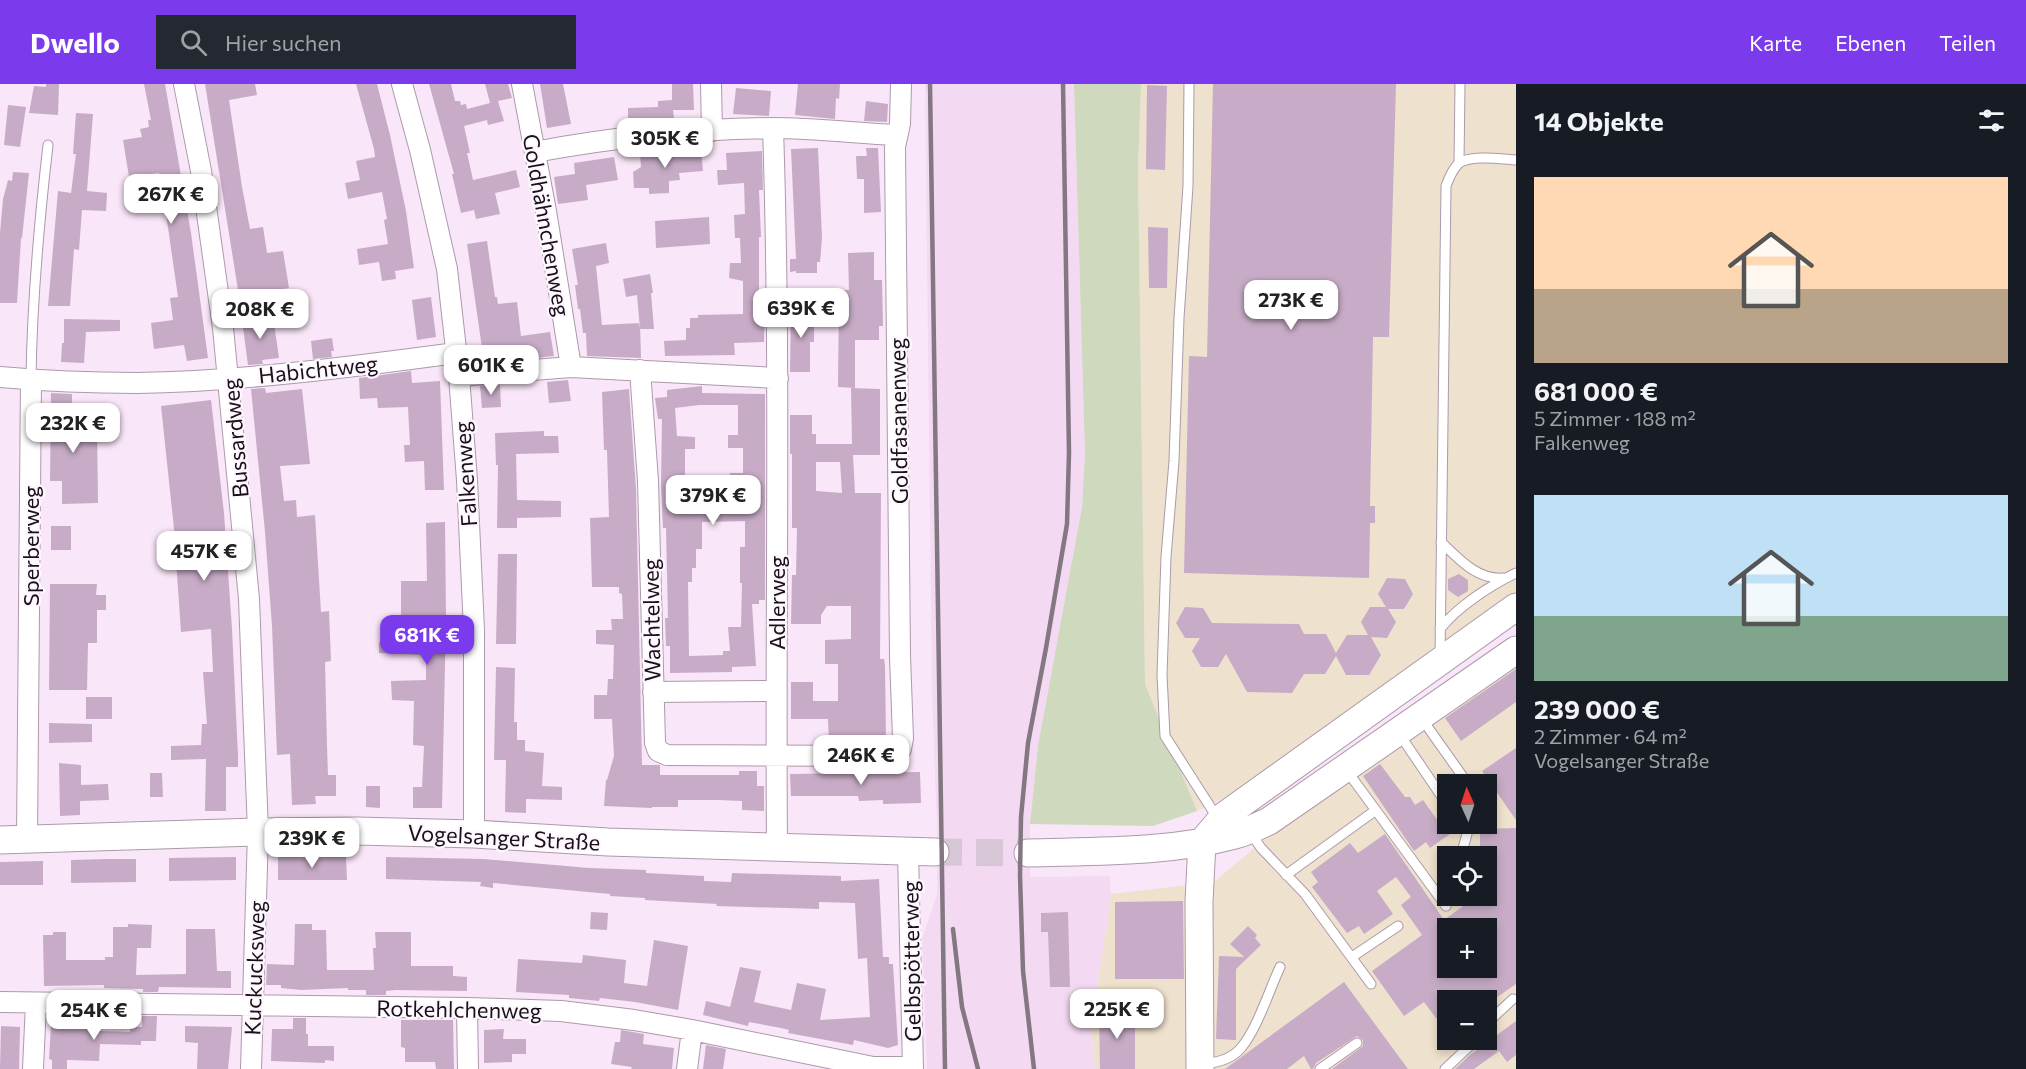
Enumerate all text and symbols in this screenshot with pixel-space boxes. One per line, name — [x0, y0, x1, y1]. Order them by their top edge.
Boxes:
search box — [156, 15, 576, 69]
text: Dwello — [30, 25, 120, 59]
icon: search — [177, 26, 210, 59]
text: Hier suchen — [225, 29, 342, 56]
text: Karte — [1749, 30, 1802, 55]
text: Ebenen — [1835, 30, 1906, 55]
text: Teilen — [1939, 30, 1996, 55]
icon: filters — [1975, 104, 2008, 137]
text: 14 Objekte — [1534, 105, 1664, 136]
pin: 305K € — [616, 118, 714, 169]
text: 305K € — [631, 125, 699, 149]
street label: Goldhähnchenweg — [518, 132, 576, 319]
pin: 267K € — [122, 174, 220, 225]
text: 267K € — [138, 181, 204, 205]
icon: home — [1717, 216, 1825, 324]
pin: 273K € — [1242, 280, 1340, 331]
text: 273K € — [1258, 287, 1324, 311]
pin: 639K € — [752, 288, 850, 339]
pin: 208K € — [211, 289, 309, 340]
text: 639K € — [767, 295, 835, 319]
text: 208K € — [226, 296, 294, 320]
street label: Goldfasanenweg — [883, 338, 913, 504]
pin: 601K € — [442, 345, 540, 396]
street label: Habichtweg — [257, 349, 379, 389]
text: 601K € — [458, 352, 524, 376]
text: 681 000 € — [1534, 375, 1658, 406]
street label: Bussardweg — [216, 377, 254, 499]
pin: 232K € — [24, 403, 122, 454]
text: 5 Zimmer · 188 m² — [1534, 406, 1696, 430]
text: 232K € — [40, 410, 106, 434]
street label: Falkenweg — [448, 420, 482, 528]
text: Falkenweg — [1534, 430, 1630, 454]
pin: 379K € — [664, 475, 762, 526]
text: 379K € — [680, 482, 746, 506]
street label: Sperberweg — [17, 486, 44, 606]
pin: 457K € — [155, 531, 253, 582]
icon: home — [1717, 534, 1825, 642]
text: 457K € — [171, 538, 237, 562]
street label: Adlerweg — [763, 556, 790, 650]
street label: Wachtelweg — [636, 558, 666, 682]
pin: 681K € — [378, 615, 476, 666]
text: 681K € — [394, 622, 460, 646]
text: 239 000 € — [1534, 693, 1660, 724]
text: 2 Zimmer · 64 m² — [1534, 724, 1687, 748]
pin: 246K € — [812, 735, 910, 786]
text: 246K € — [827, 742, 895, 766]
text: Vogelsanger Straße — [1534, 748, 1709, 772]
north arrow — [1437, 774, 1497, 834]
map controls — [1437, 774, 1497, 1050]
pin: 239K € — [263, 818, 361, 869]
street label: Vogelsanger Straße — [407, 818, 601, 856]
text: 239K € — [278, 825, 346, 849]
button: locate — [1437, 846, 1497, 906]
street label: Gelbspötterweg — [896, 880, 926, 1042]
street label: Kuckucksweg — [238, 900, 270, 1036]
button: + — [1437, 918, 1497, 978]
pin: 225K € — [1068, 989, 1166, 1040]
pin: 254K € — [45, 990, 143, 1041]
button: − — [1437, 990, 1497, 1050]
street label: Rotkehlchenweg — [376, 994, 542, 1024]
text: 225K € — [1084, 996, 1150, 1020]
text: 254K € — [60, 997, 128, 1021]

